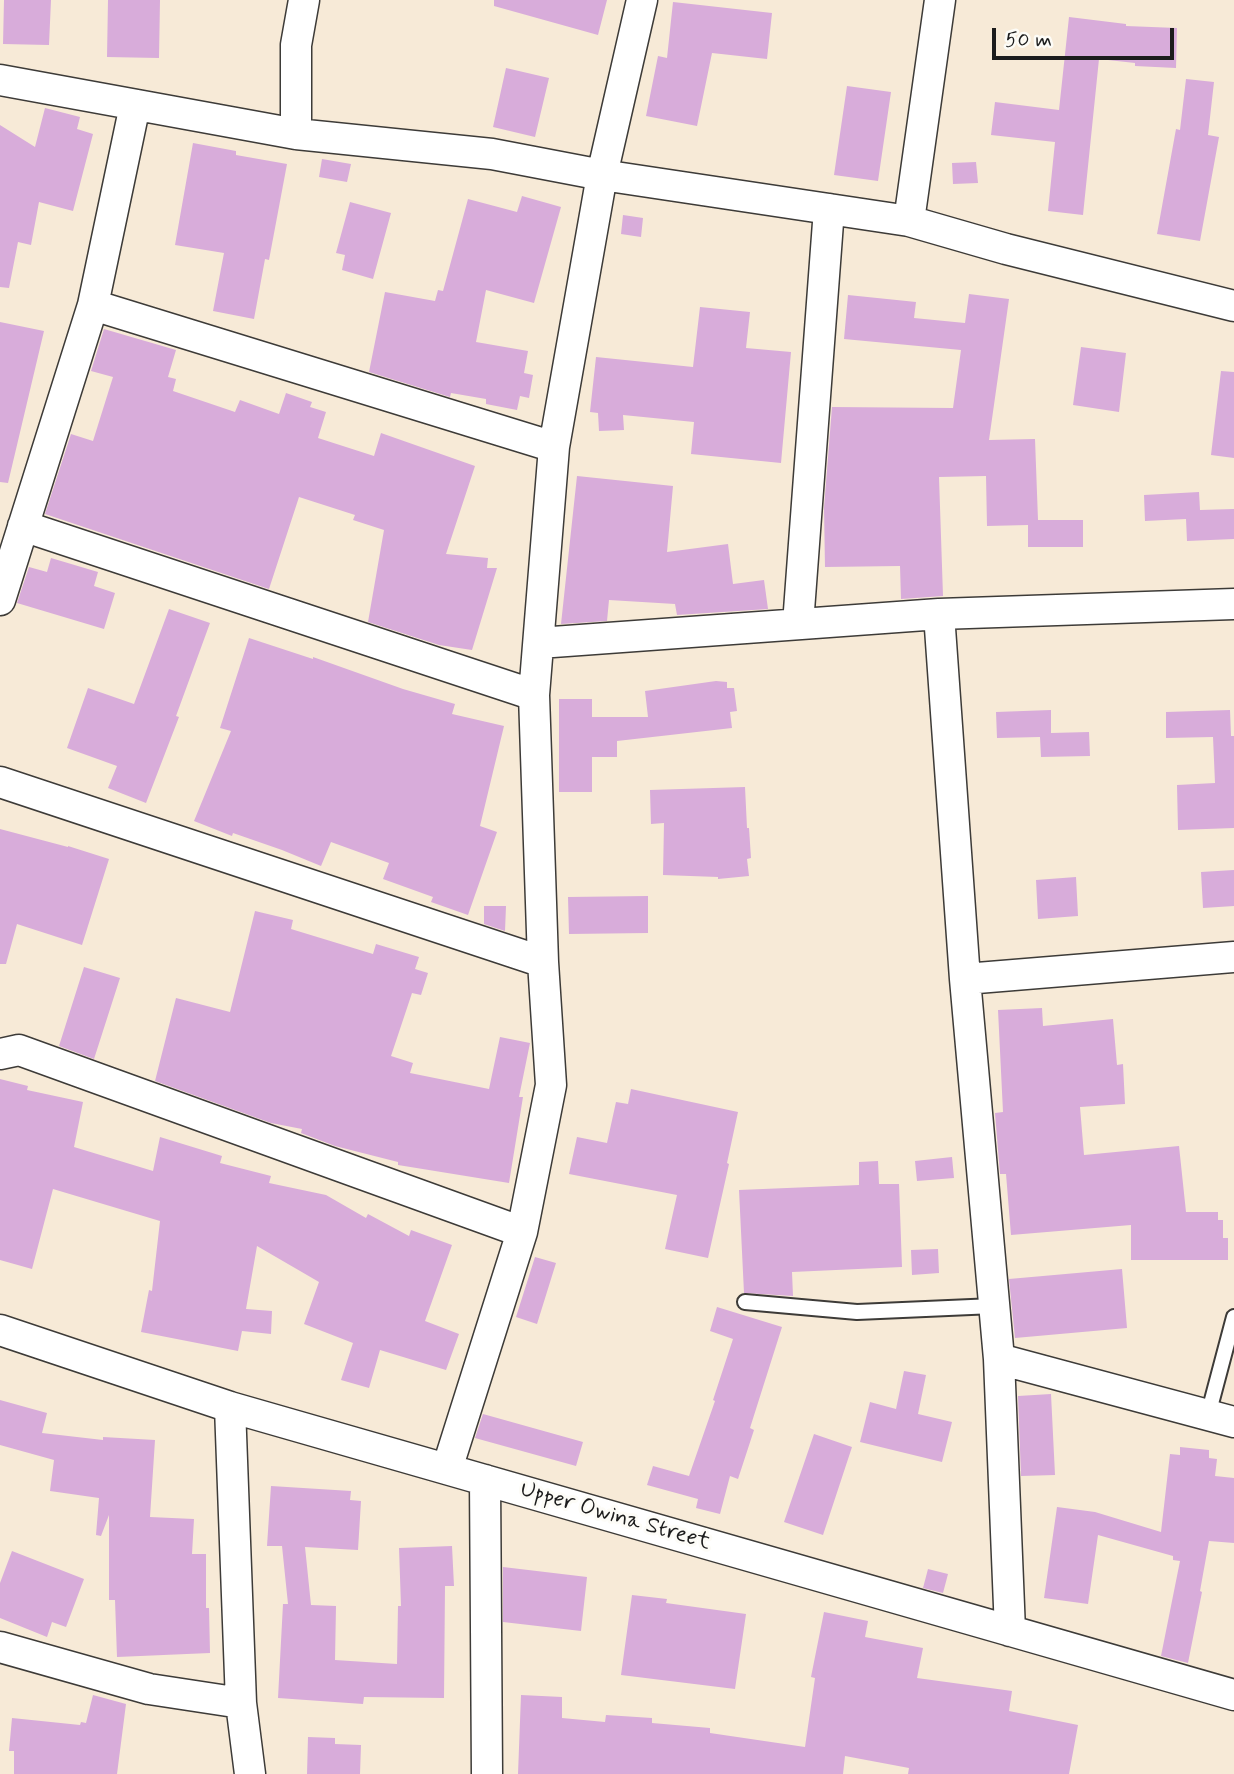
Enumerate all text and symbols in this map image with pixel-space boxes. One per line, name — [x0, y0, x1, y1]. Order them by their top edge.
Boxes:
scale bar — [996, 14, 1178, 58]
text: 50 m — [1005, 26, 1052, 54]
street label: Upper Owina Street — [517, 1477, 713, 1557]

